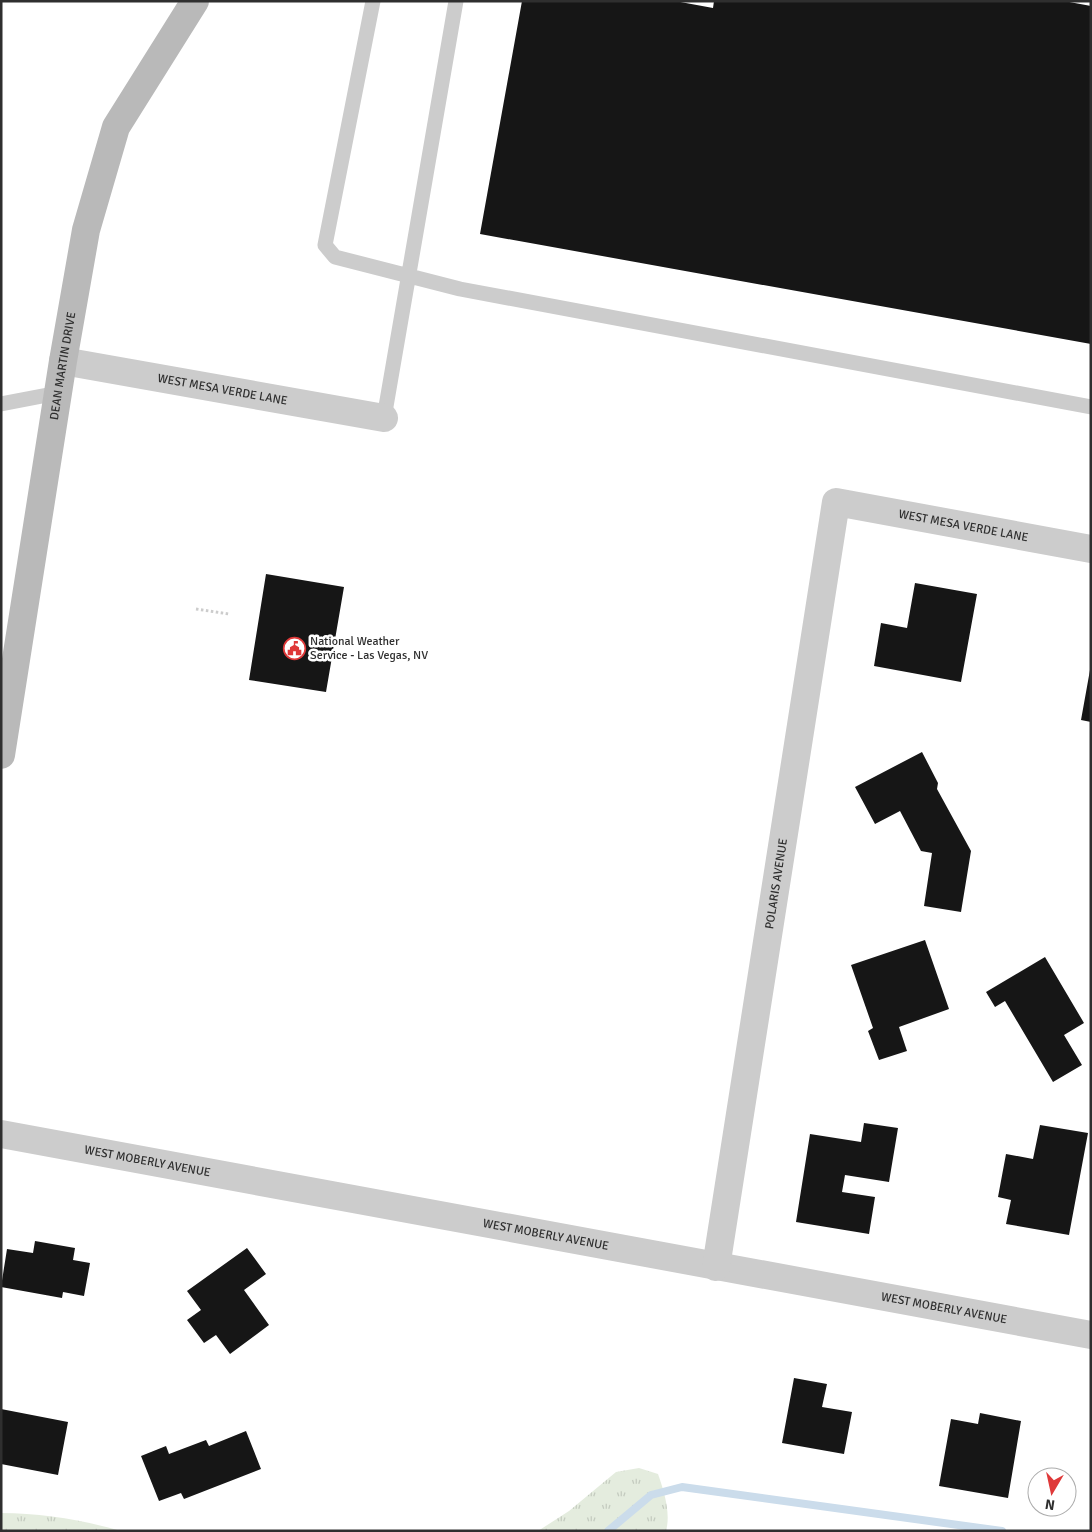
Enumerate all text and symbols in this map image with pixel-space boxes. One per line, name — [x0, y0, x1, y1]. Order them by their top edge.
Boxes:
street label: DEAN MARTIN DRIVE — [46, 310, 79, 421]
street label: WEST MESA VERDE LANE — [156, 370, 289, 408]
street label: WEST MESA VERDE LANE — [897, 506, 1030, 545]
place label: National Weather Service - Las Vegas, NV — [310, 634, 428, 663]
public building icon: National Weather Service - Las Vegas, NV — [282, 636, 306, 660]
street label: POLARIS AVENUE — [762, 837, 791, 930]
street label: WEST MOBERLY AVENUE — [83, 1142, 212, 1180]
street label: WEST MOBERLY AVENUE — [482, 1215, 610, 1253]
street label: WEST MOBERLY AVENUE — [880, 1289, 1009, 1327]
north arrow — [1027, 1467, 1077, 1517]
text: N — [1044, 1495, 1056, 1514]

